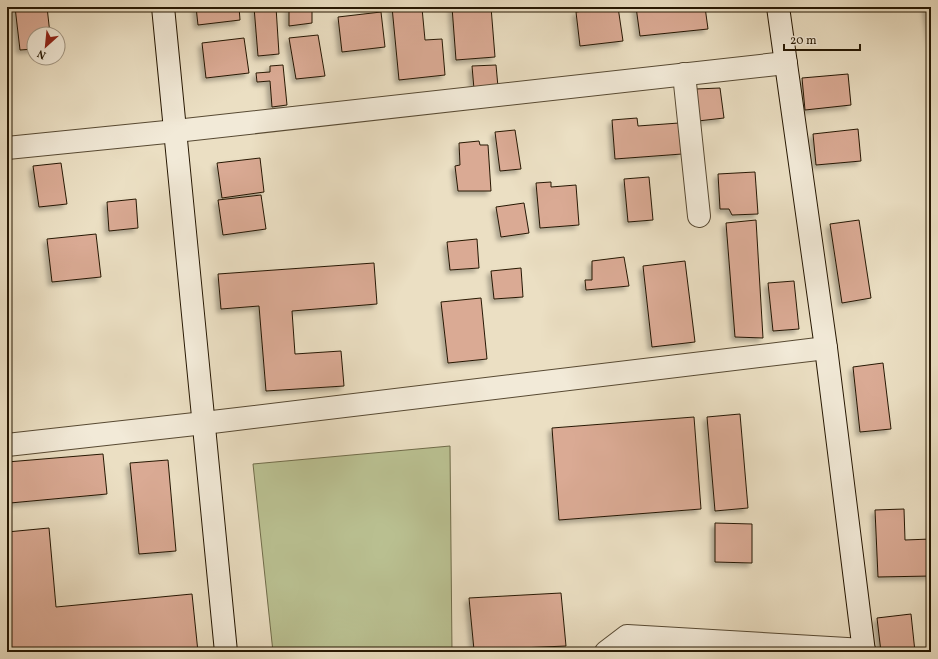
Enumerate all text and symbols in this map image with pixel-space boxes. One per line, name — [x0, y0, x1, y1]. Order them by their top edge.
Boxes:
north arrow — [26, 26, 66, 66]
scale bar — [784, 26, 860, 52]
text: 20 m — [790, 33, 817, 49]
text: N — [35, 45, 49, 62]

